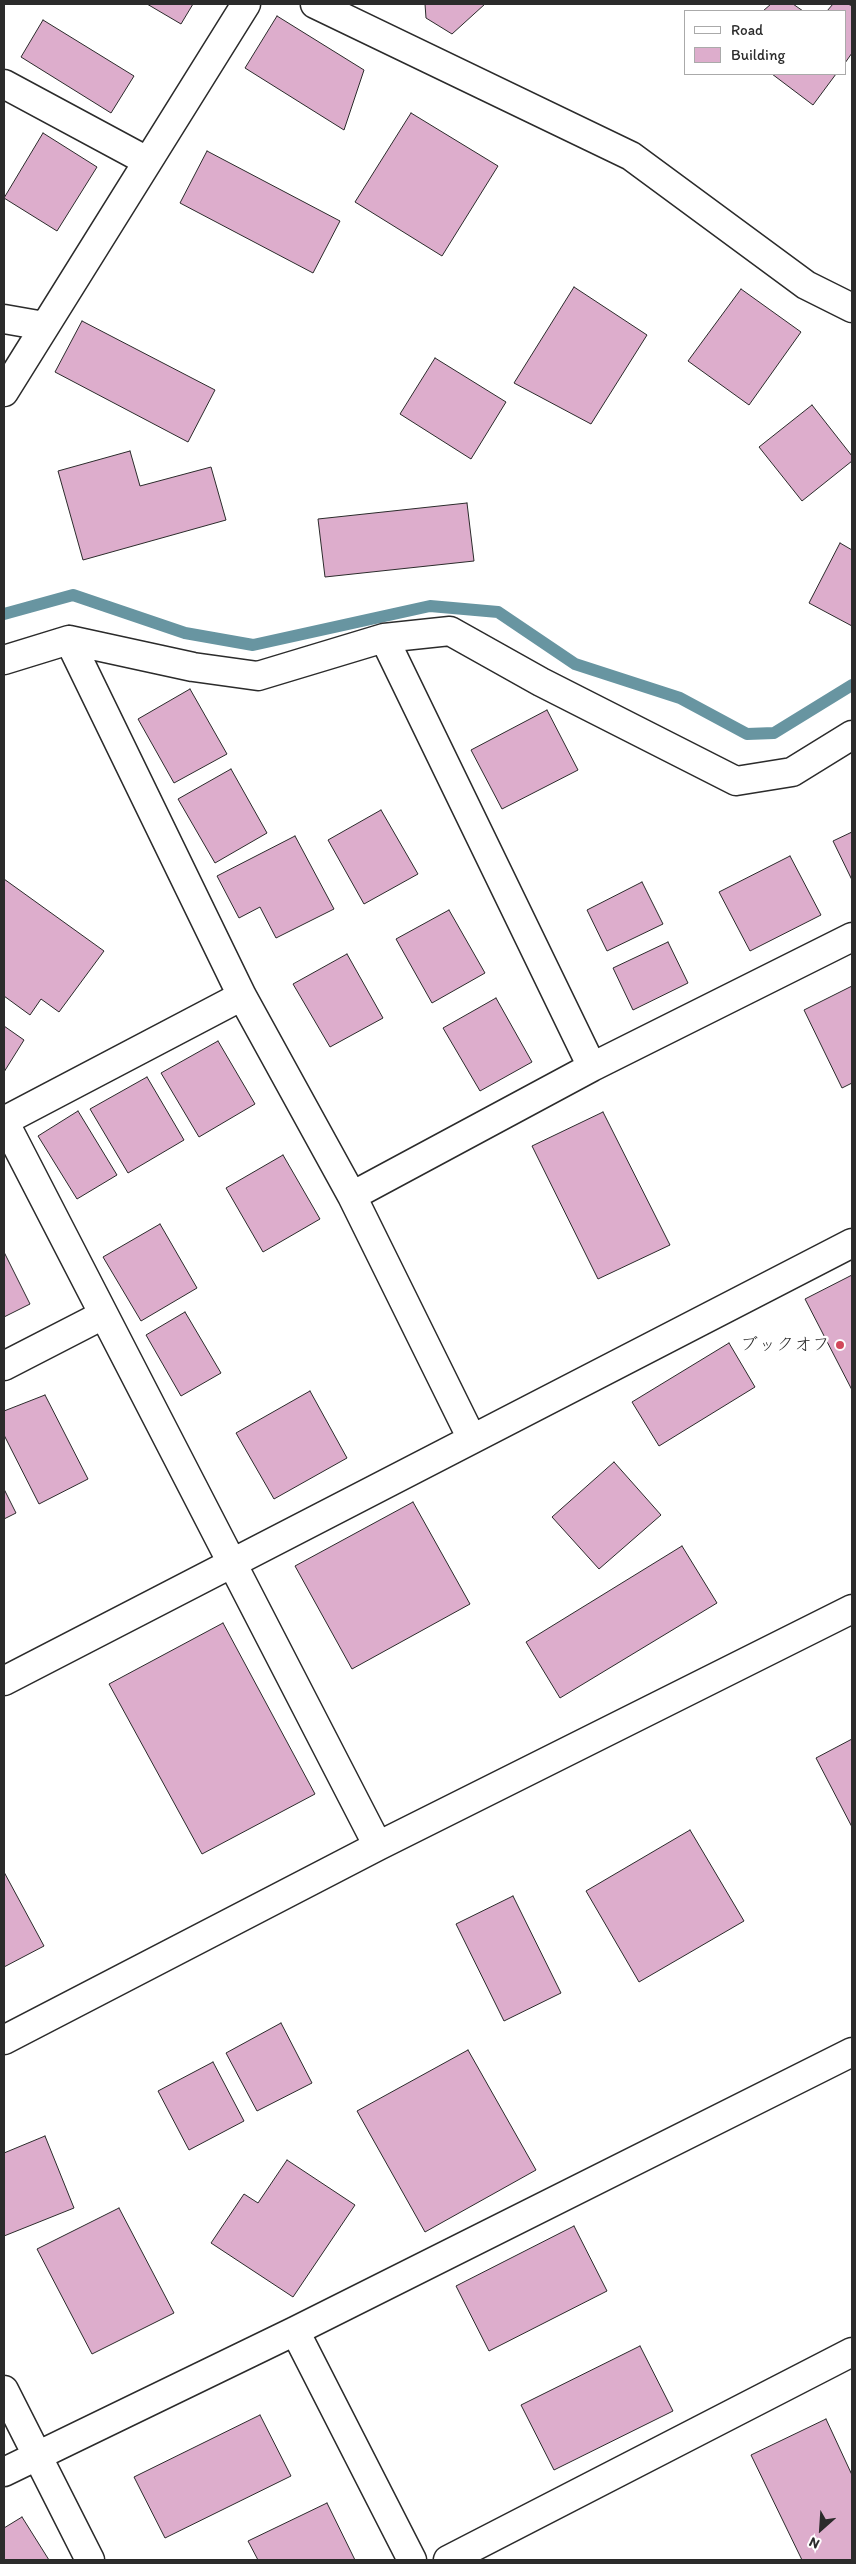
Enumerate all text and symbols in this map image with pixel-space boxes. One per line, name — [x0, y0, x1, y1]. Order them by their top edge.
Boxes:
legend — [684, 10, 846, 75]
text: Road — [731, 21, 763, 39]
text: Building — [731, 46, 785, 64]
place label: ブックオフ — [740, 1334, 830, 1356]
marker: ブックオフ — [834, 1339, 846, 1351]
north arrow — [796, 2504, 846, 2554]
text: N — [806, 2533, 822, 2553]

